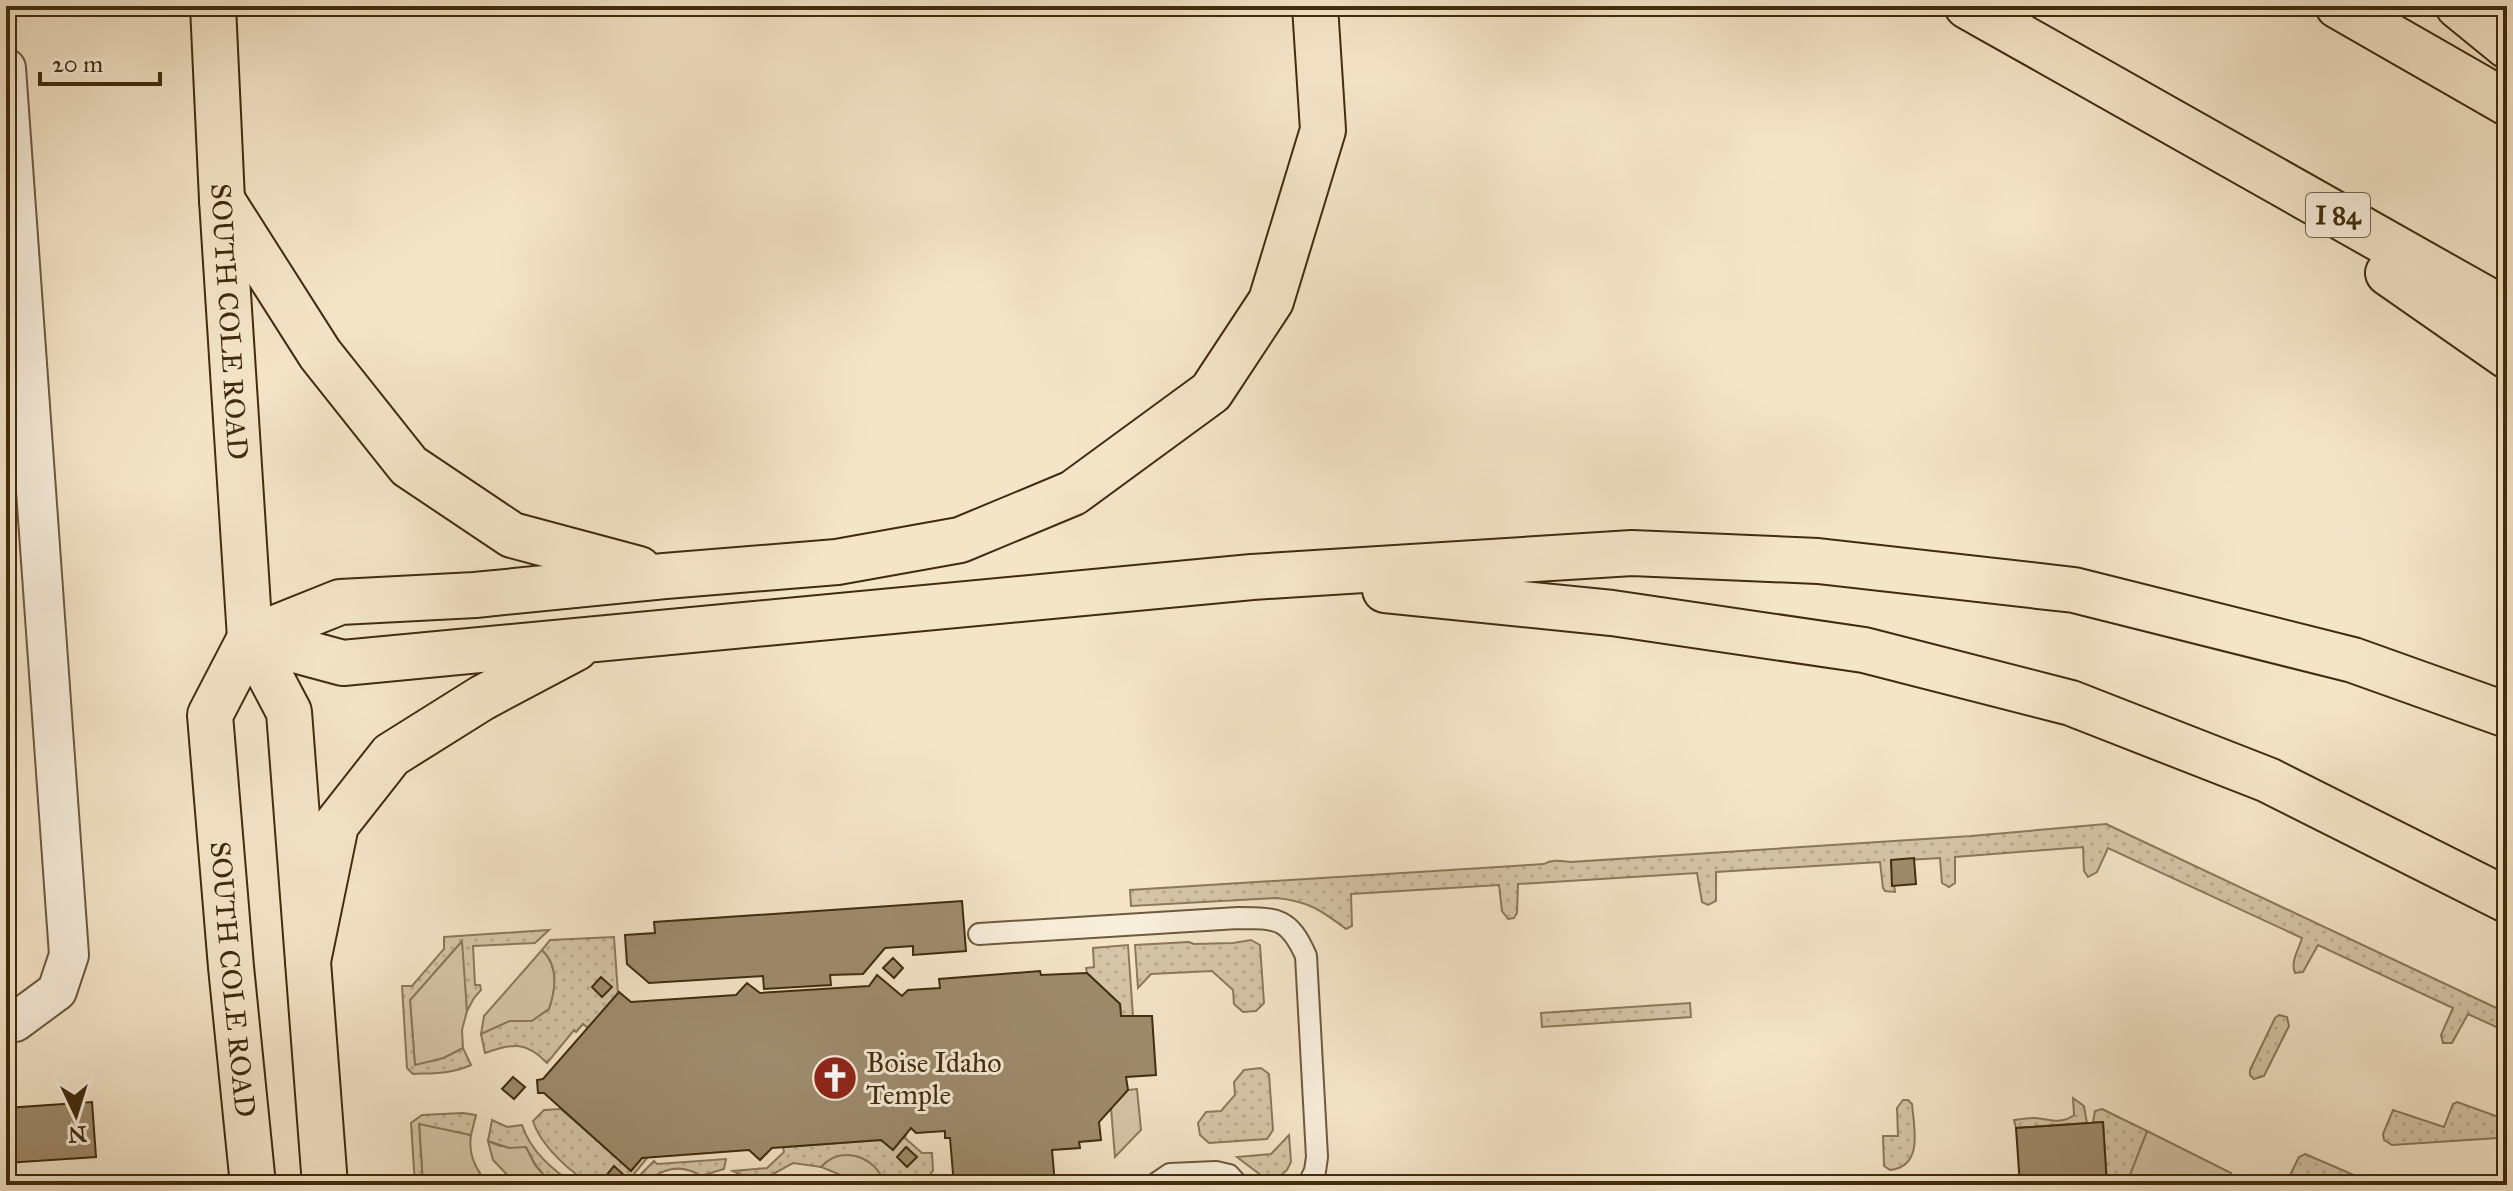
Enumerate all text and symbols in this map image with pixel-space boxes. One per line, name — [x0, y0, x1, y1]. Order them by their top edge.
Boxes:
scale bar — [40, 36, 160, 86]
text: 20 m — [52, 49, 103, 79]
street label: SOUTH COLE ROAD — [204, 183, 256, 461]
road number: I 84 — [2306, 193, 2370, 237]
street label: SOUTH COLE ROAD — [203, 840, 264, 1119]
place label: Boise Idaho Temple — [866, 1045, 1002, 1112]
church icon: Boise Idaho Temple — [811, 1054, 859, 1102]
north arrow — [36, 1075, 116, 1155]
text: N — [67, 1120, 88, 1149]

